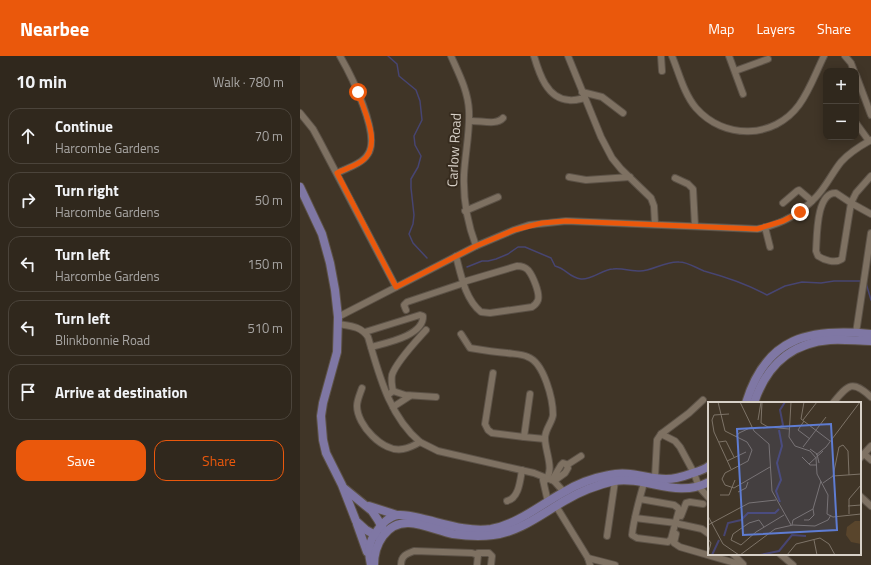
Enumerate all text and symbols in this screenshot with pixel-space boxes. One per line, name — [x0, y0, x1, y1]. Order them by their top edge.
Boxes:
text: Nearbee — [20, 14, 89, 43]
text: Map — [708, 18, 734, 39]
text: Layers — [756, 18, 795, 39]
text: Share — [817, 18, 851, 39]
map controls — [823, 68, 859, 140]
button: + — [823, 68, 859, 104]
text: 10 min — [16, 69, 67, 95]
text: Walk · 780 m — [213, 72, 284, 92]
route start — [349, 83, 367, 101]
button: − — [823, 104, 859, 140]
street label: Carlow Road — [441, 112, 466, 188]
text: Continue — [55, 115, 113, 138]
icon: ahead — [17, 125, 39, 147]
text: 70 m — [255, 126, 283, 146]
text: Harcombe Gardens — [55, 138, 160, 158]
text: Turn right — [55, 179, 119, 202]
icon: right — [17, 189, 39, 211]
text: 50 m — [255, 190, 283, 210]
text: Harcombe Gardens — [55, 202, 160, 222]
route end — [791, 203, 809, 221]
text: Turn left — [55, 243, 110, 266]
icon: left — [17, 253, 39, 275]
text: 150 m — [247, 254, 283, 274]
text: Harcombe Gardens — [55, 266, 160, 286]
text: Turn left — [55, 307, 110, 330]
icon: left — [17, 317, 39, 339]
text: 510 m — [247, 318, 283, 338]
text: Blinkbonnie Road — [55, 330, 150, 350]
icon: arrive — [17, 381, 39, 403]
text: Arrive at destination — [55, 381, 188, 404]
inset map — [708, 402, 861, 555]
button: Save — [16, 440, 146, 481]
button: Share — [154, 440, 284, 481]

